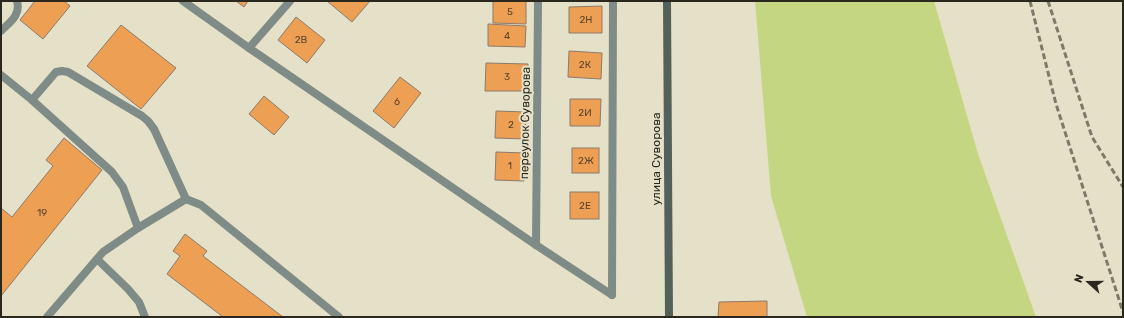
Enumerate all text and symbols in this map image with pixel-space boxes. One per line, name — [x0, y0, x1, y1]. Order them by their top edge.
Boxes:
house number: 5 — [507, 6, 513, 18]
house number: 2Н — [579, 14, 593, 26]
house number: 4 — [504, 30, 510, 42]
house number: 2В — [295, 34, 308, 46]
house number: 2К — [579, 59, 592, 71]
street label: переулок Суворова — [517, 67, 533, 179]
house number: 3 — [504, 71, 510, 83]
house number: 6 — [394, 96, 400, 108]
house number: 2И — [578, 107, 592, 119]
street label: улица Суворова — [649, 112, 663, 206]
house number: 2 — [508, 119, 514, 131]
house number: 2Ж — [578, 155, 594, 167]
house number: 1 — [508, 160, 512, 172]
house number: 2Е — [579, 200, 591, 212]
house number: 19 — [37, 207, 47, 219]
north arrow — [1068, 262, 1108, 302]
text: N — [1072, 272, 1087, 285]

